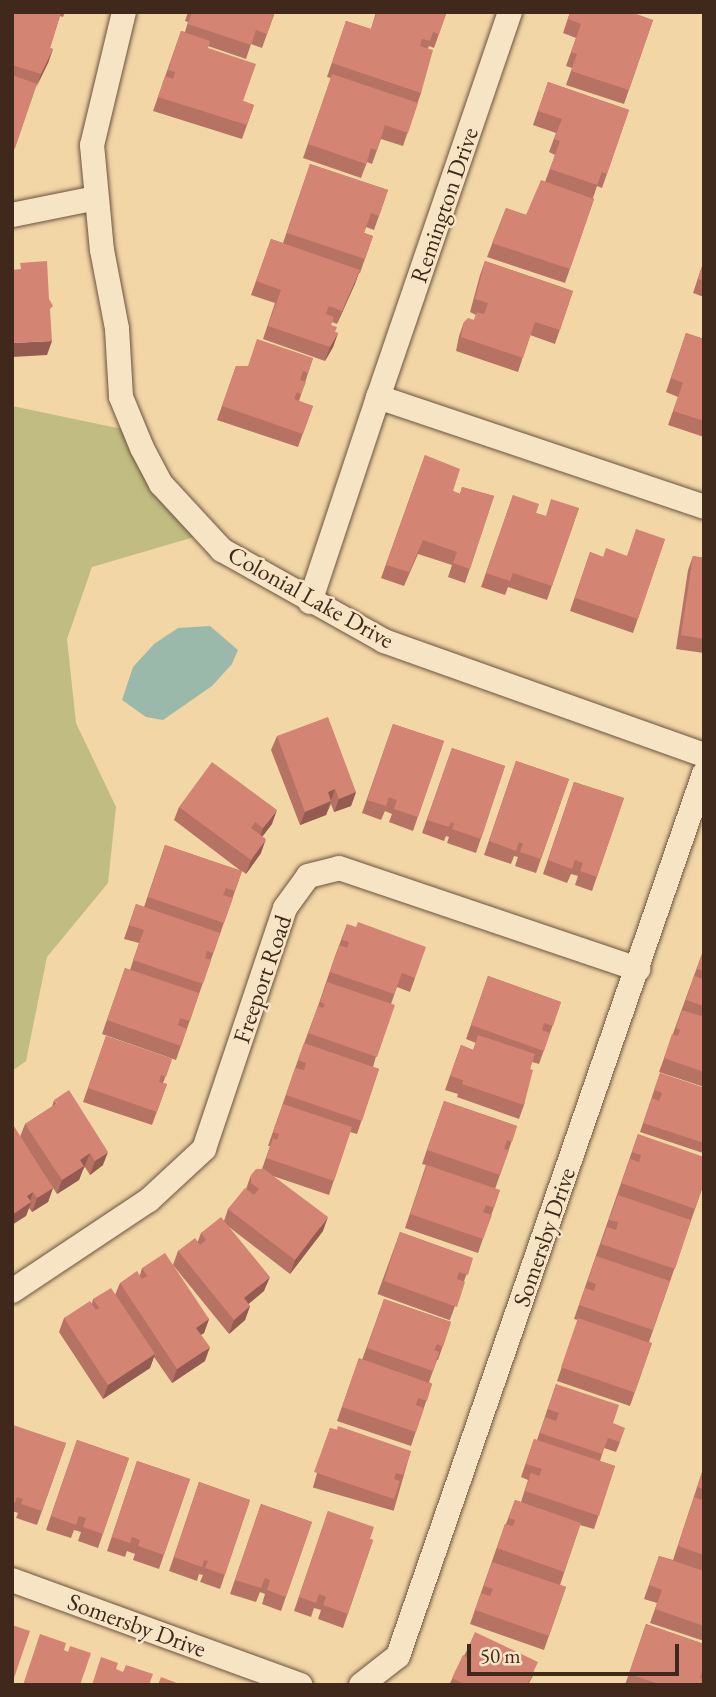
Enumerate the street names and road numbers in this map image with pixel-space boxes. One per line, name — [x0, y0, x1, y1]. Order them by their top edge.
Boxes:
street label: Remington Drive — [404, 124, 484, 286]
street label: Colonial Lake Drive — [223, 540, 399, 654]
street label: Freeport Road — [227, 911, 297, 1047]
street label: Somersby Drive — [507, 1164, 581, 1310]
street label: Somersby Drive — [64, 1587, 210, 1663]

